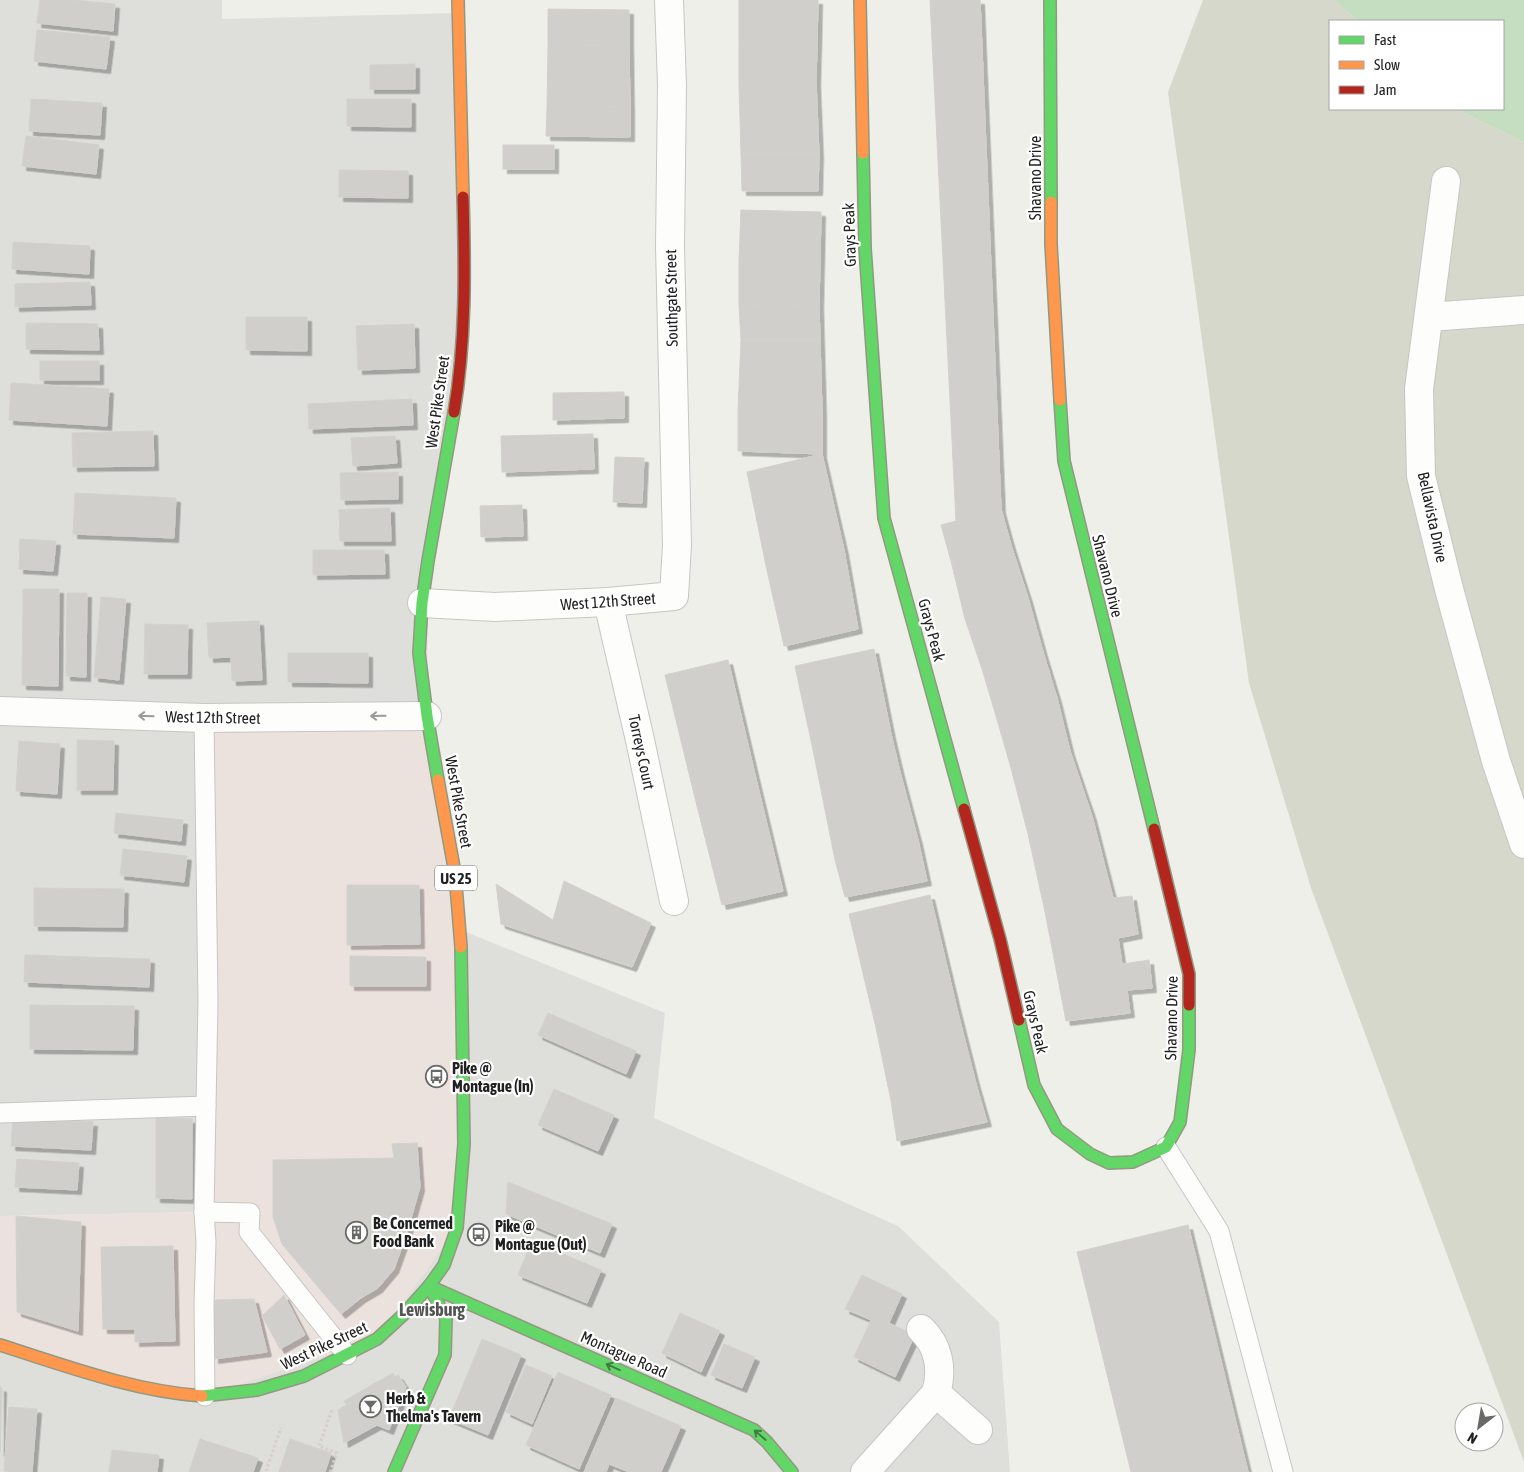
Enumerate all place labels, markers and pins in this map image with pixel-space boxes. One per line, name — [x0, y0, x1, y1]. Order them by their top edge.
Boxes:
place label: Pike @ Montague (In) — [452, 1059, 534, 1095]
bus stop icon: Pike @ Montague (In) — [424, 1065, 448, 1089]
place label: Be Concerned Food Bank — [373, 1214, 453, 1250]
place label: Pike @ Montague (Out) — [495, 1217, 587, 1253]
building icon: Be Concerned Food Bank — [345, 1220, 369, 1244]
bus stop icon: Pike @ Montague (Out) — [467, 1223, 491, 1247]
place label: Herb & Thelma's Tavern — [386, 1389, 481, 1425]
bar icon: Herb & Thelma's Tavern — [358, 1395, 382, 1419]

